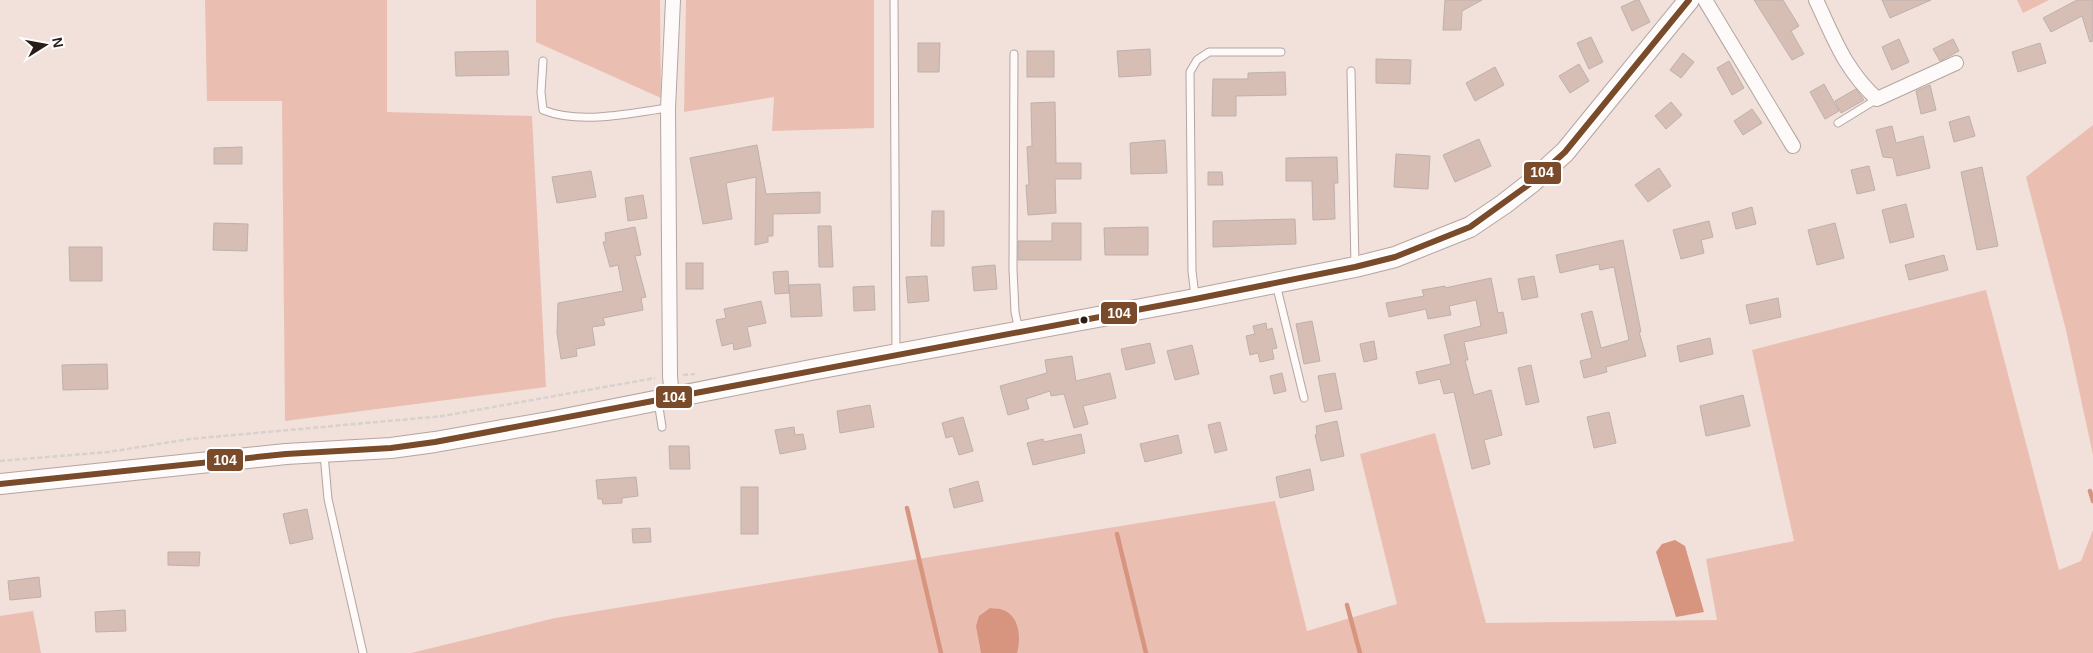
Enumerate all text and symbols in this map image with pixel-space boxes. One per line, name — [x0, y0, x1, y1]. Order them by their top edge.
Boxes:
north arrow — [20, 20, 70, 70]
text: N — [49, 36, 67, 49]
line badge: 104 — [1523, 161, 1562, 185]
text: 104 — [1530, 164, 1554, 180]
line badge: 104 — [1100, 301, 1138, 325]
text: 104 — [1107, 305, 1131, 321]
unlabelled marker — [1079, 315, 1089, 325]
line badge: 104 — [655, 385, 693, 409]
text: 104 — [662, 389, 686, 405]
line badge: 104 — [206, 448, 244, 472]
text: 104 — [213, 452, 237, 468]

